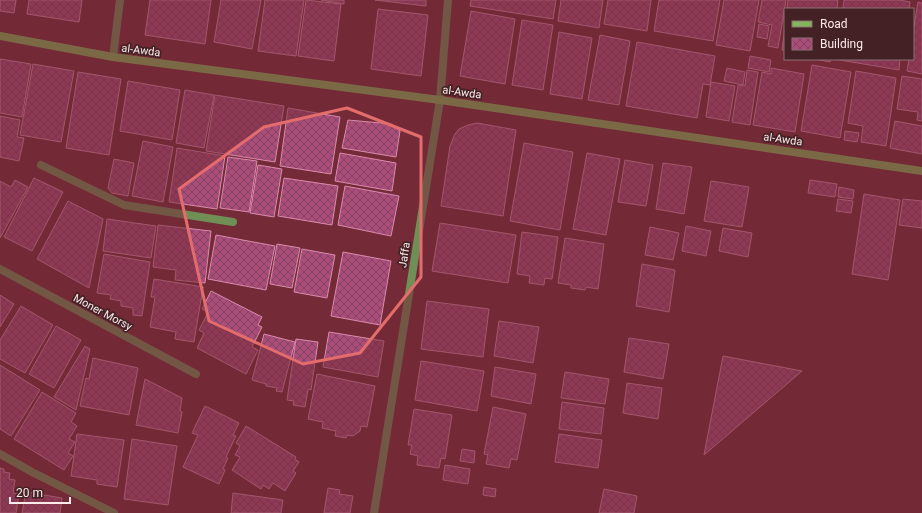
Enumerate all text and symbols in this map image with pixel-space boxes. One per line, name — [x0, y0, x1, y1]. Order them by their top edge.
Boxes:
legend — [784, 8, 914, 60]
text: Road — [820, 17, 848, 31]
text: Building — [820, 37, 863, 51]
street label: al-Awda — [121, 42, 161, 59]
street label: al-Awda — [442, 83, 482, 102]
street label: al-Awda — [763, 130, 803, 149]
street label: Jaffa — [396, 241, 413, 269]
street label: Moner Morsy — [71, 292, 135, 334]
scale bar — [10, 479, 70, 505]
text: 20 m — [16, 486, 43, 500]

